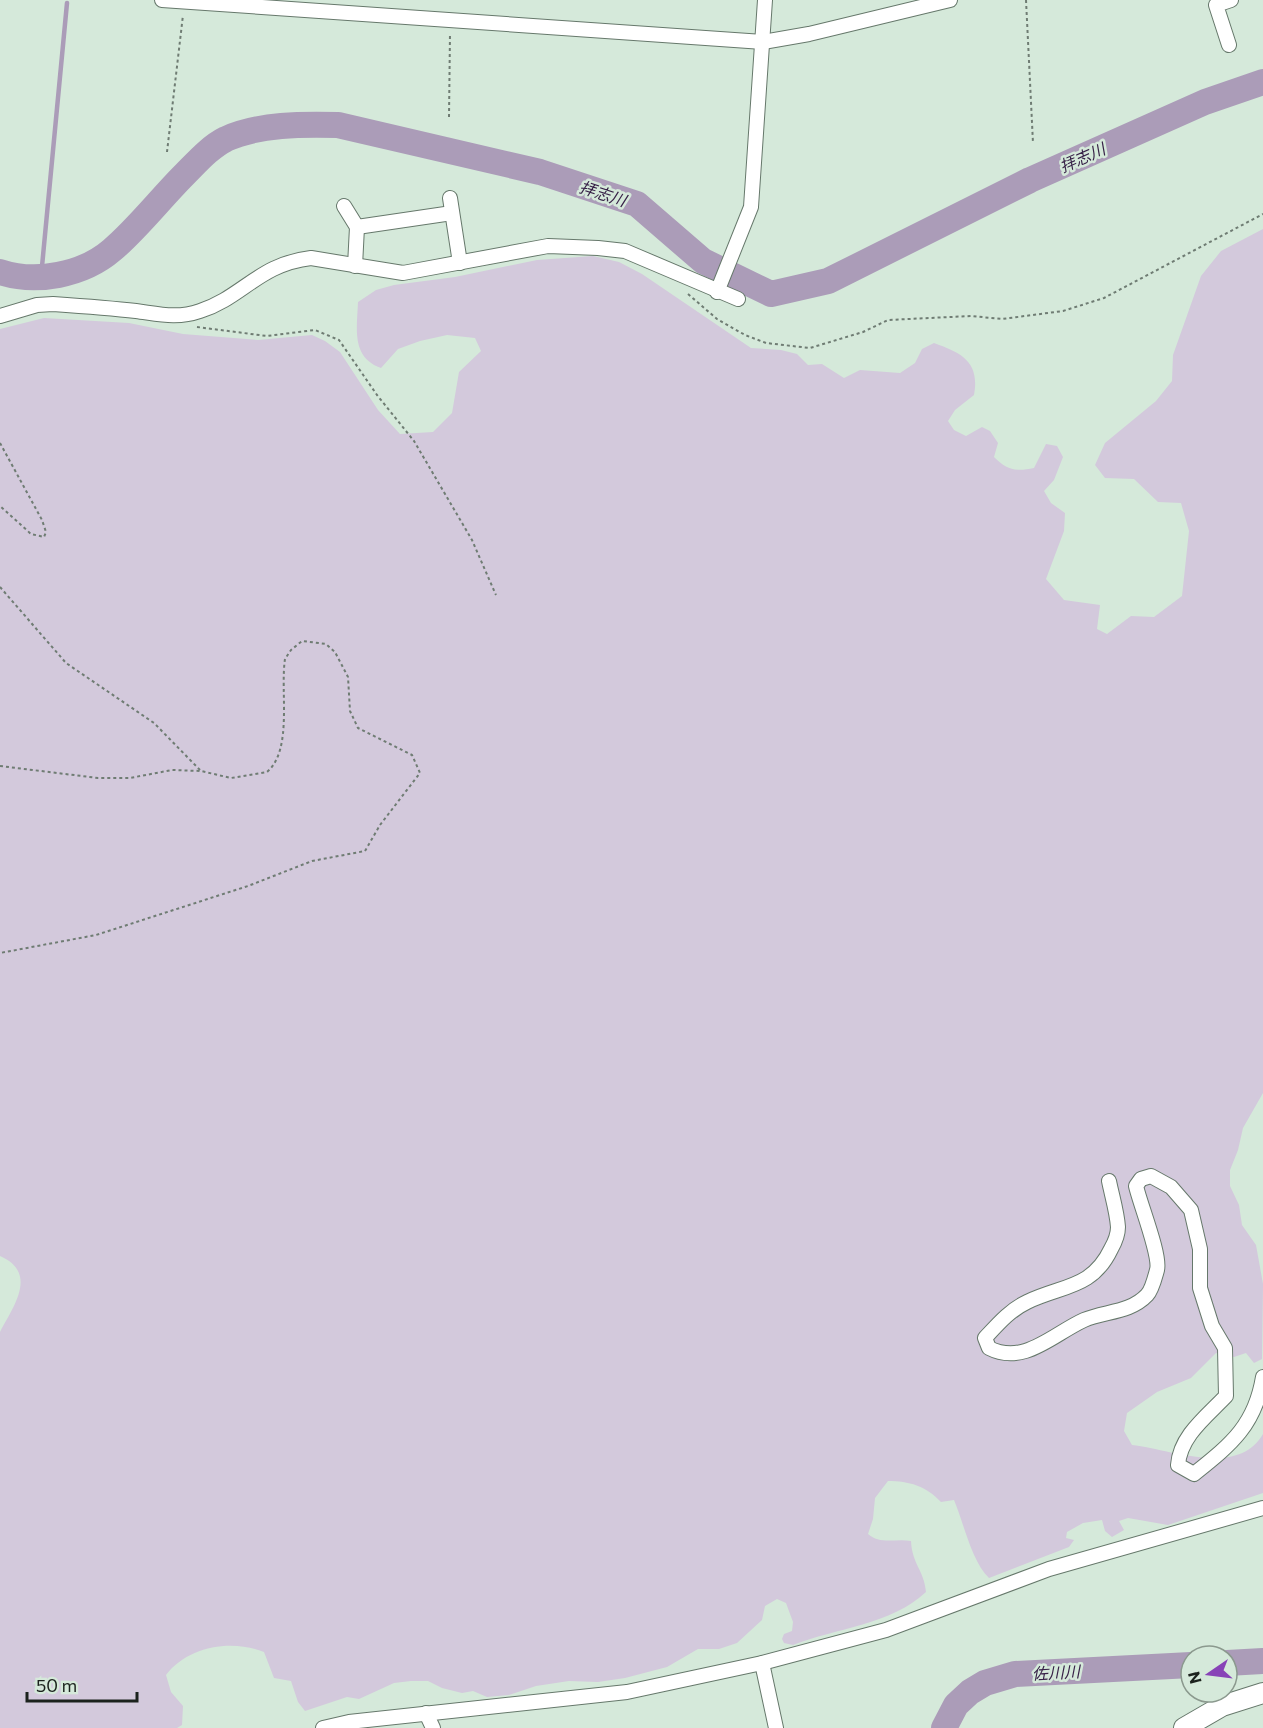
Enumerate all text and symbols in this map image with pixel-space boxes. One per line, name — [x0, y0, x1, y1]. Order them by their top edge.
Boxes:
water label: 拝志川 — [1056, 138, 1110, 175]
water label: 拝志川 — [577, 177, 631, 210]
north arrow — [1179, 1644, 1239, 1704]
water label: 佐川川 — [1032, 1661, 1082, 1683]
scale bar — [27, 1665, 136, 1703]
text: N — [1183, 1670, 1205, 1686]
text: 50 m — [36, 1674, 77, 1696]

